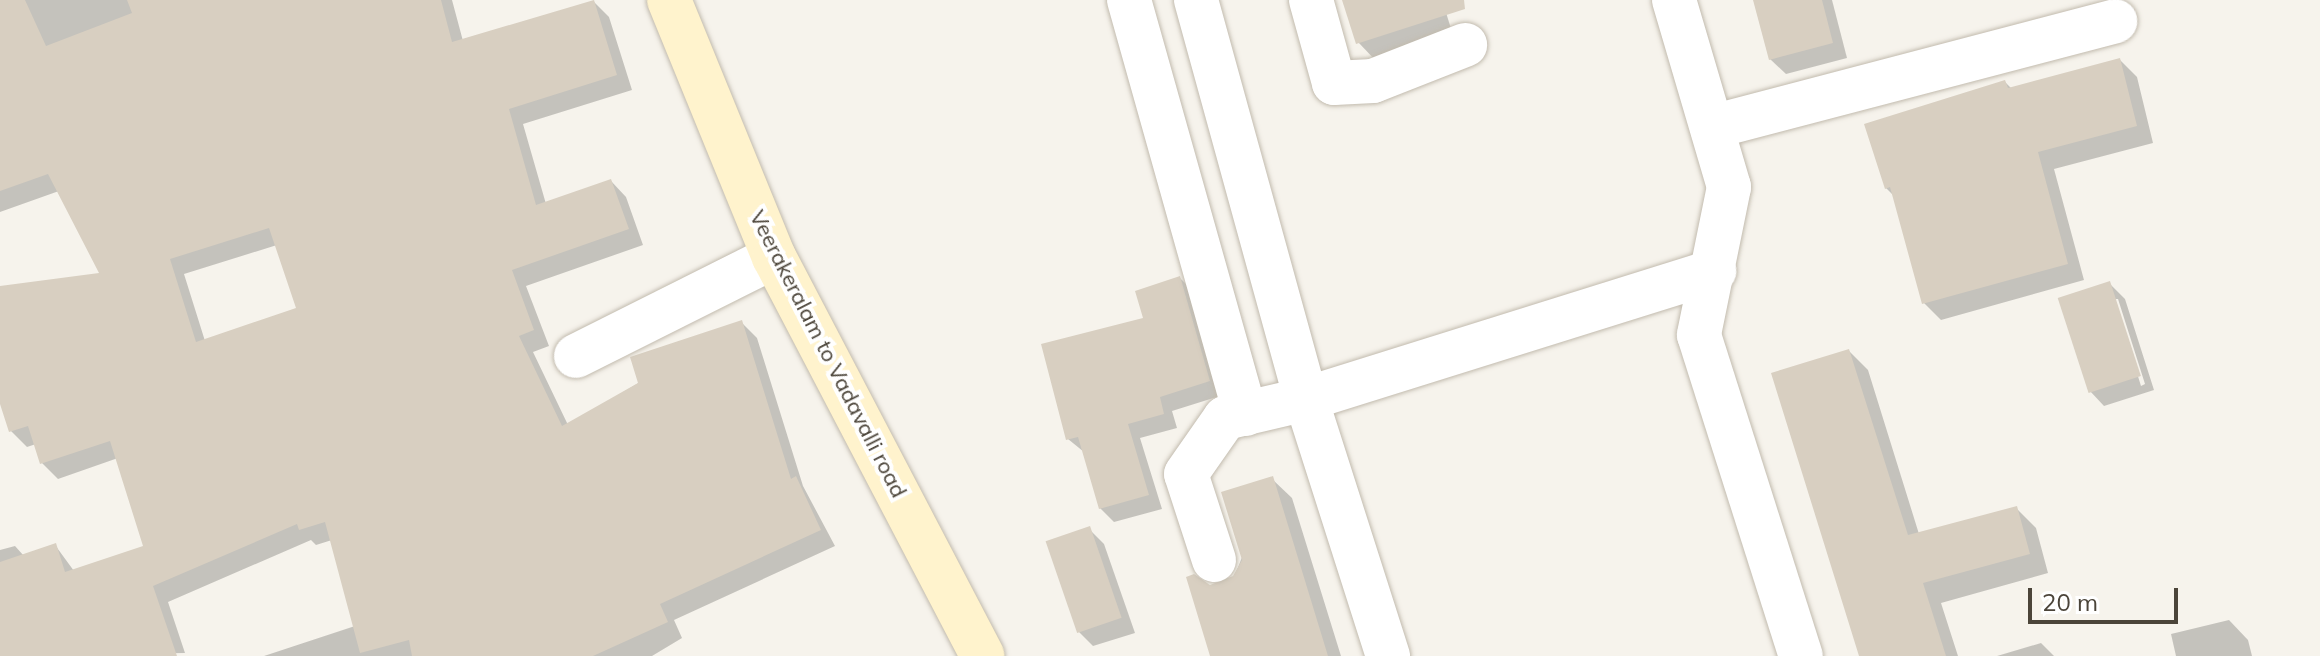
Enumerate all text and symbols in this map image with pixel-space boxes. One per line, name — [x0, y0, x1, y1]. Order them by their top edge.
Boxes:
street label: Veerakeralam to Vadavalli road — [744, 206, 912, 502]
scale bar — [2032, 572, 2182, 622]
text: 20 m — [2042, 587, 2098, 617]

